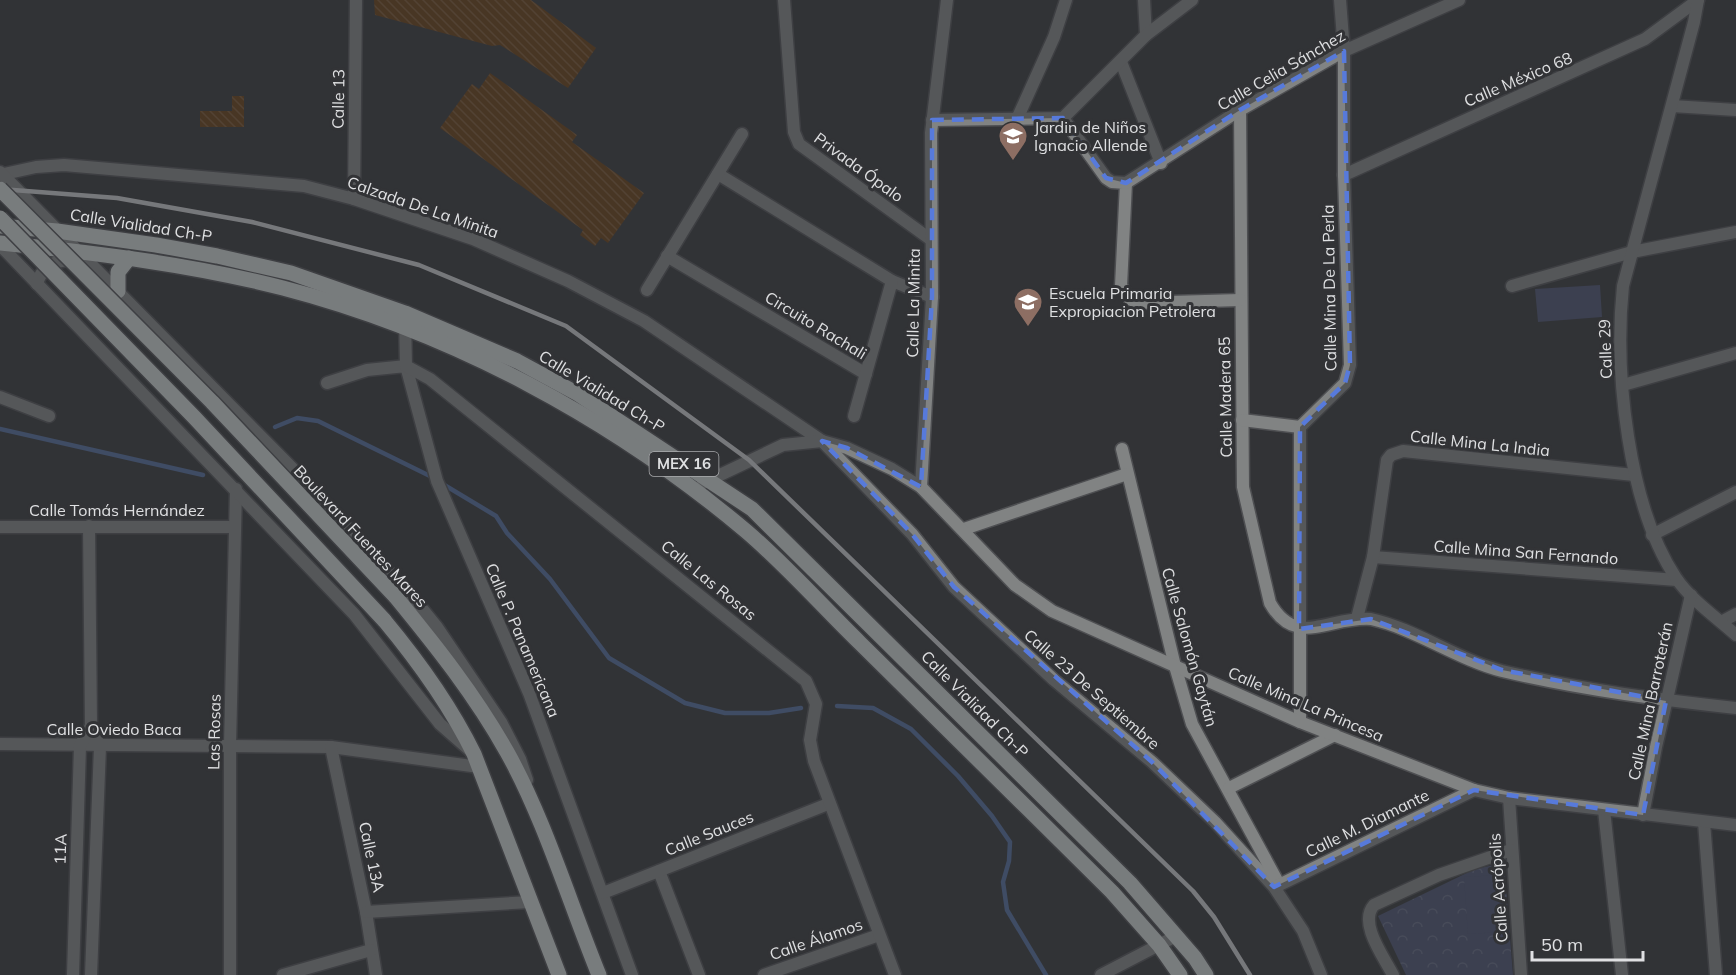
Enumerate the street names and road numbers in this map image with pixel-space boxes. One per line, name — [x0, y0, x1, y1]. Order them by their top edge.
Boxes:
street label: Calle Celia Sánchez — [1213, 25, 1349, 115]
street label: Calle México 68 — [1461, 47, 1575, 111]
street label: Calle 13 — [327, 69, 349, 129]
street label: Privada Ópalo — [810, 128, 908, 206]
street label: Calzada De La Minita — [345, 172, 501, 242]
street label: Calle Vialidad Ch-P — [69, 204, 213, 246]
street label: Calle Mina De La Perla — [1318, 204, 1340, 372]
street label: Calle La Minita — [902, 248, 924, 358]
street label: Circuito Rachali — [761, 287, 871, 363]
street label: Calle 29 — [1594, 319, 1616, 379]
street label: Calle Madera 65 — [1214, 336, 1236, 458]
street label: Calle Vialidad Ch-P — [535, 345, 669, 437]
street label: Calle Mina La India — [1409, 426, 1551, 460]
road number: MEX 16 — [650, 452, 718, 476]
street label: Boulevard Fuentes Mares — [290, 461, 432, 611]
street label: Calle Tomás Hernández — [29, 500, 205, 520]
street label: Calle Las Rosas — [657, 536, 761, 625]
street label: Calle Mina San Fernando — [1433, 536, 1619, 568]
street label: Calle P. Panamericana — [481, 560, 565, 720]
street label: Calle Salomón Gaytán — [1158, 565, 1222, 729]
street label: Calle Mina Barroterán — [1623, 620, 1677, 782]
street label: Calle 23 De Septiembre — [1020, 625, 1164, 753]
street label: Calle Vialidad Ch-P — [917, 646, 1033, 762]
street label: Calle Mina La Princesa — [1225, 662, 1387, 746]
street label: Las Rosas — [203, 694, 225, 770]
street label: Calle Oviedo Baca — [47, 719, 182, 739]
street label: Calle M. Diamante — [1302, 784, 1432, 862]
street label: Calle Sauces — [662, 806, 756, 860]
street label: Calle 13A — [355, 820, 389, 894]
street label: 11A — [49, 833, 71, 865]
street label: Calle Acrópolis — [1484, 833, 1512, 943]
street label: Calle Álamos — [767, 914, 865, 964]

